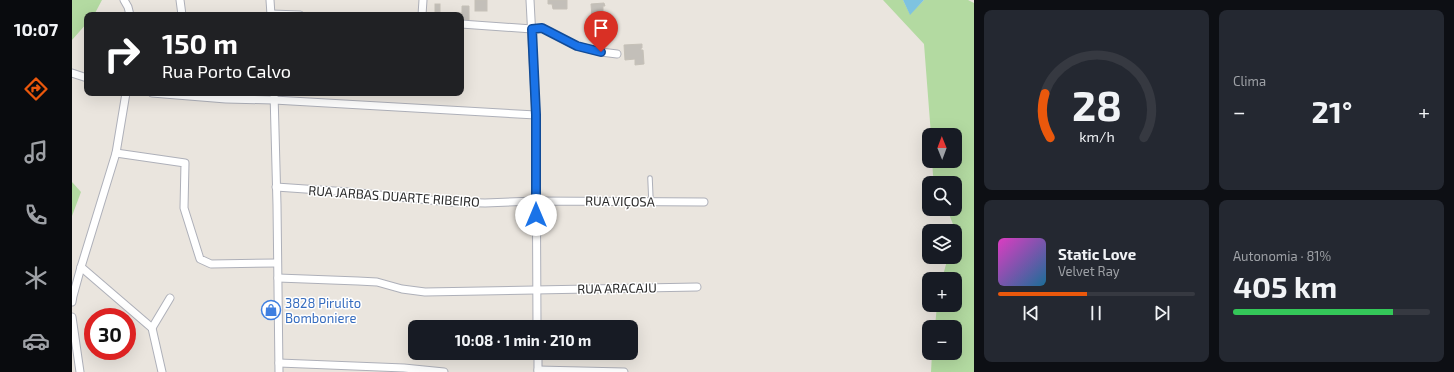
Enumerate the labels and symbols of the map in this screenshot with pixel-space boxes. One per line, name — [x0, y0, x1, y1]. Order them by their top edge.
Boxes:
pin — [584, 11, 618, 52]
north arrow — [922, 128, 962, 168]
street label: RUA JARBAS DUARTE RIBEIRO — [308, 182, 480, 210]
street label: RUA VIÇOSA — [585, 192, 655, 211]
position arrow — [515, 194, 557, 236]
street label: RUA ARACAJU — [577, 279, 657, 297]
place label: 3828 Pirulito Bomboniere — [285, 295, 361, 326]
shop icon: 3828 Pirulito Bomboniere — [260, 299, 282, 321]
speed limit sign: 30 — [84, 308, 136, 360]

